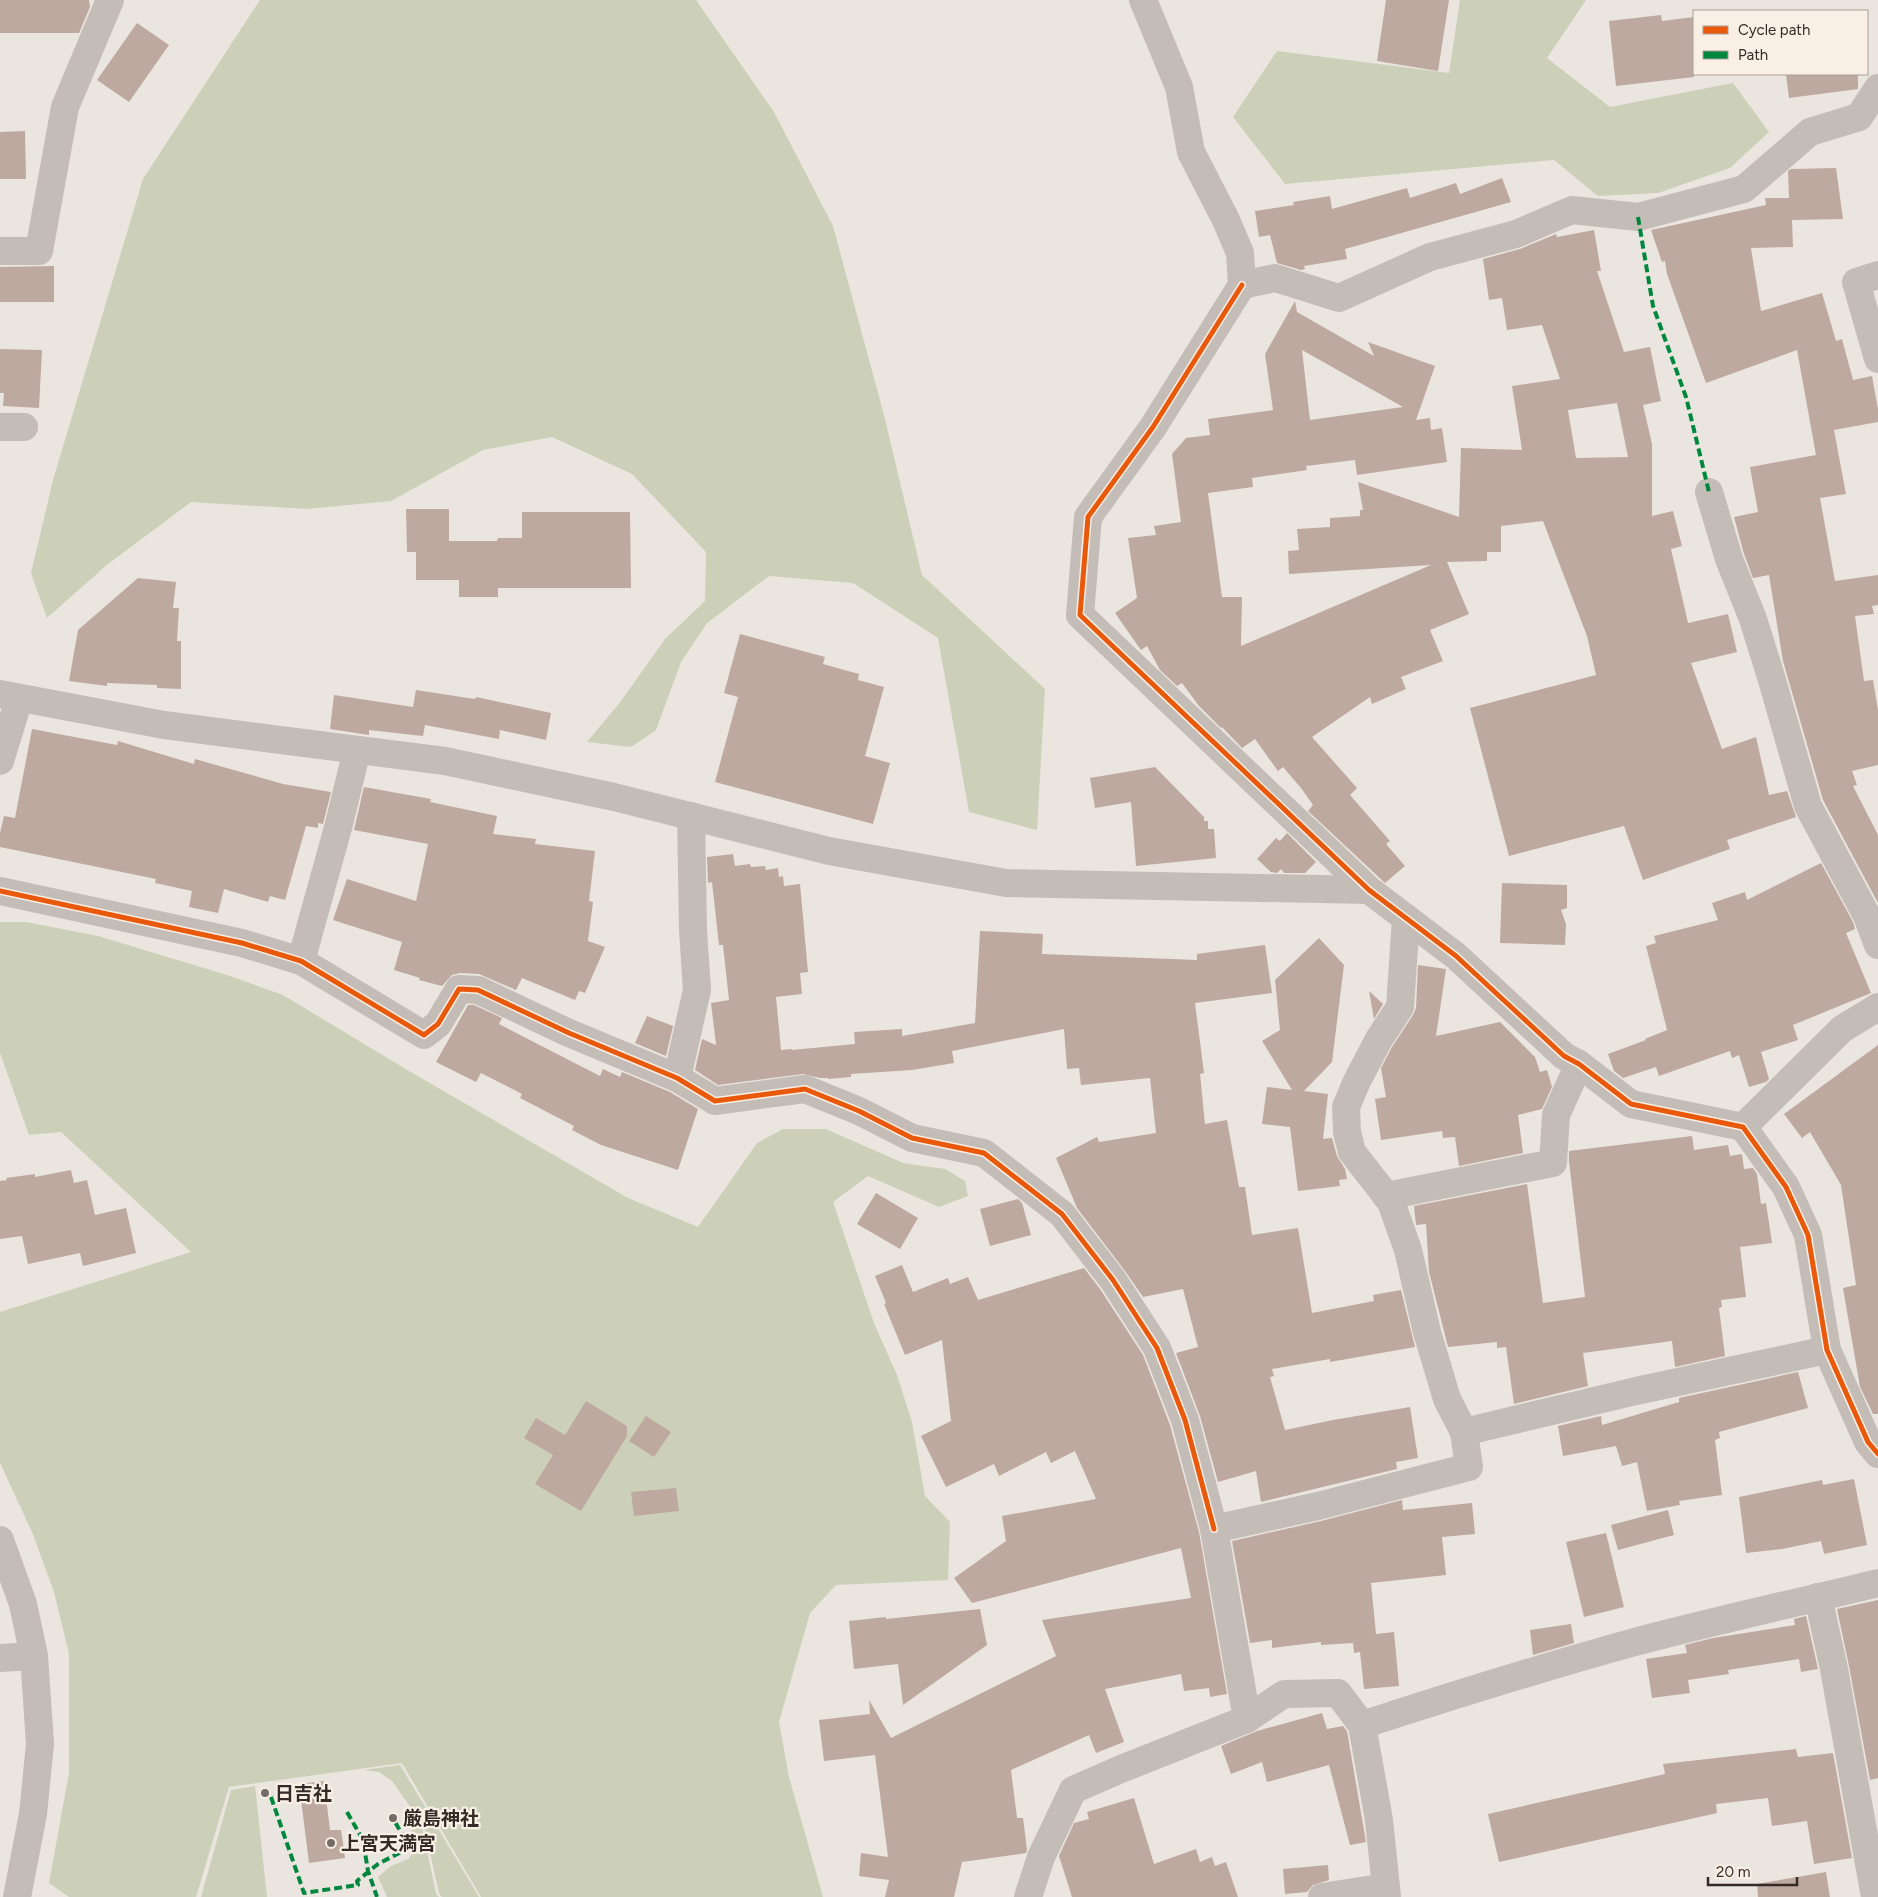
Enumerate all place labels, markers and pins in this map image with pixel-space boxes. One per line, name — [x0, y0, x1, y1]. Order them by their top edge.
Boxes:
place label: 日吉社 — [275, 1782, 332, 1805]
marker: 日吉社 — [259, 1787, 271, 1799]
place label: 厳島神社 — [403, 1807, 479, 1830]
marker: 厳島神社 — [387, 1812, 399, 1824]
place label: 上宮天満宮 — [341, 1832, 436, 1855]
marker: 上宮天満宮 — [325, 1837, 337, 1849]

